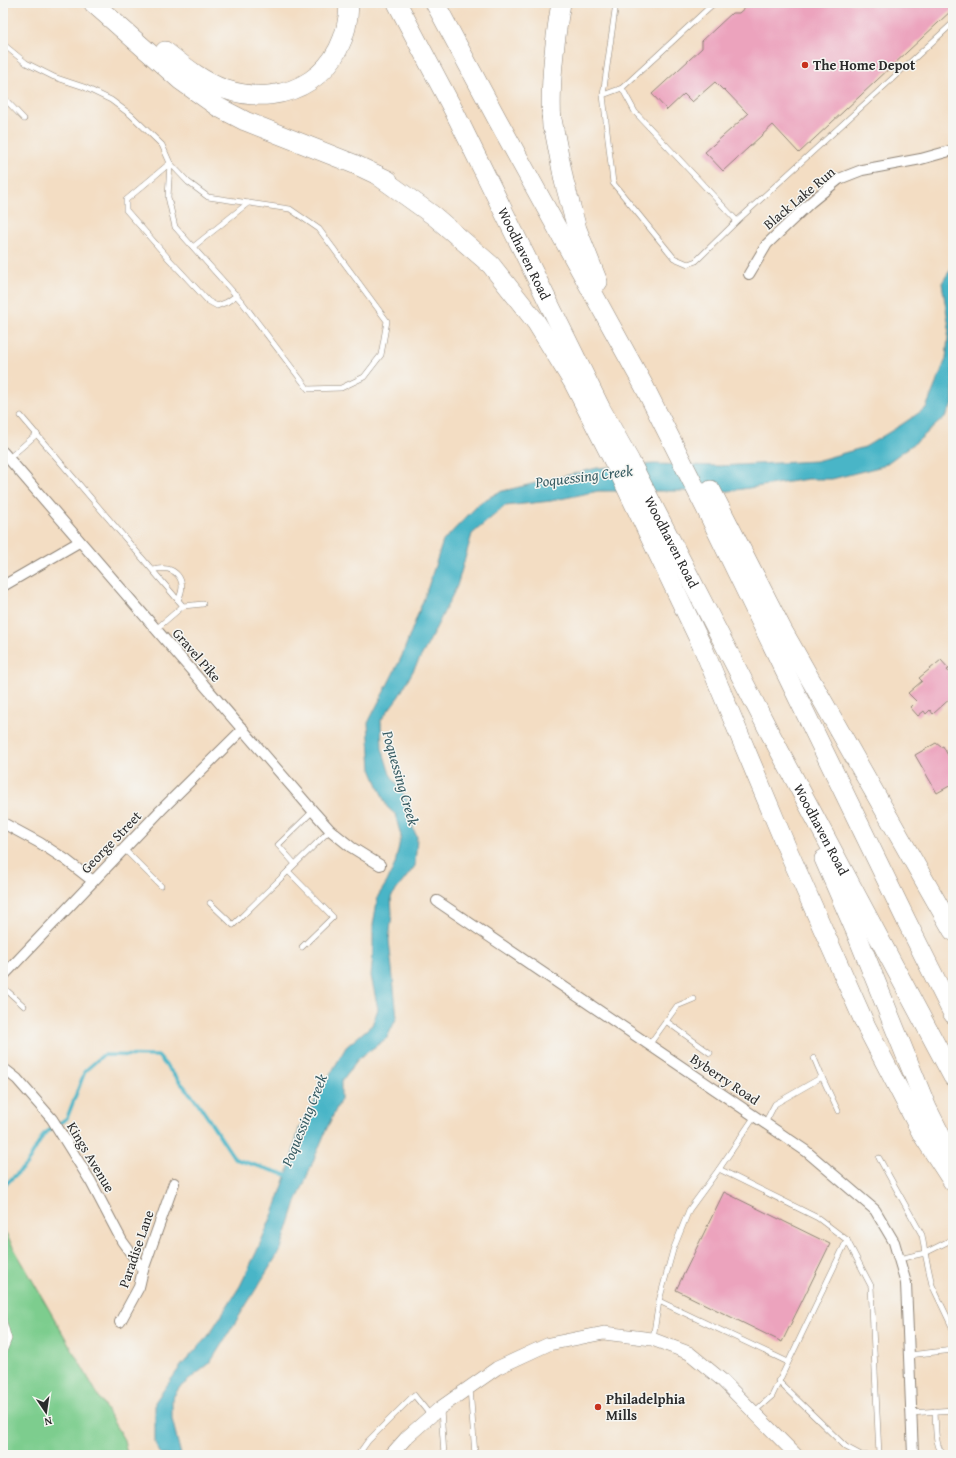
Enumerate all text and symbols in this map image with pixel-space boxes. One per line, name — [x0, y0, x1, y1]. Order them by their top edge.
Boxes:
place label: The Home Depot — [813, 55, 916, 75]
marker: The Home Depot — [800, 60, 810, 70]
street label: Black Lake Run — [759, 162, 839, 234]
street label: Woodhaven Road — [493, 204, 556, 304]
water label: Poquessing Creek — [533, 460, 634, 493]
street label: Woodhaven Road — [640, 493, 704, 592]
street label: Gravel Pike — [168, 624, 226, 687]
water label: Poquessing Creek — [377, 727, 425, 828]
street label: Woodhaven Road — [789, 780, 854, 879]
street label: George Street — [76, 806, 146, 878]
street label: Byberry Road — [686, 1048, 764, 1110]
water label: Poquessing Creek — [276, 1071, 332, 1170]
street label: Kings Avenue — [62, 1118, 120, 1196]
street label: Paradise Lane — [113, 1207, 159, 1290]
place label: Philadelphia Mills — [606, 1389, 686, 1425]
north arrow — [26, 1392, 66, 1432]
marker: Philadelphia Mills — [593, 1402, 603, 1412]
text: N — [42, 1413, 54, 1431]

